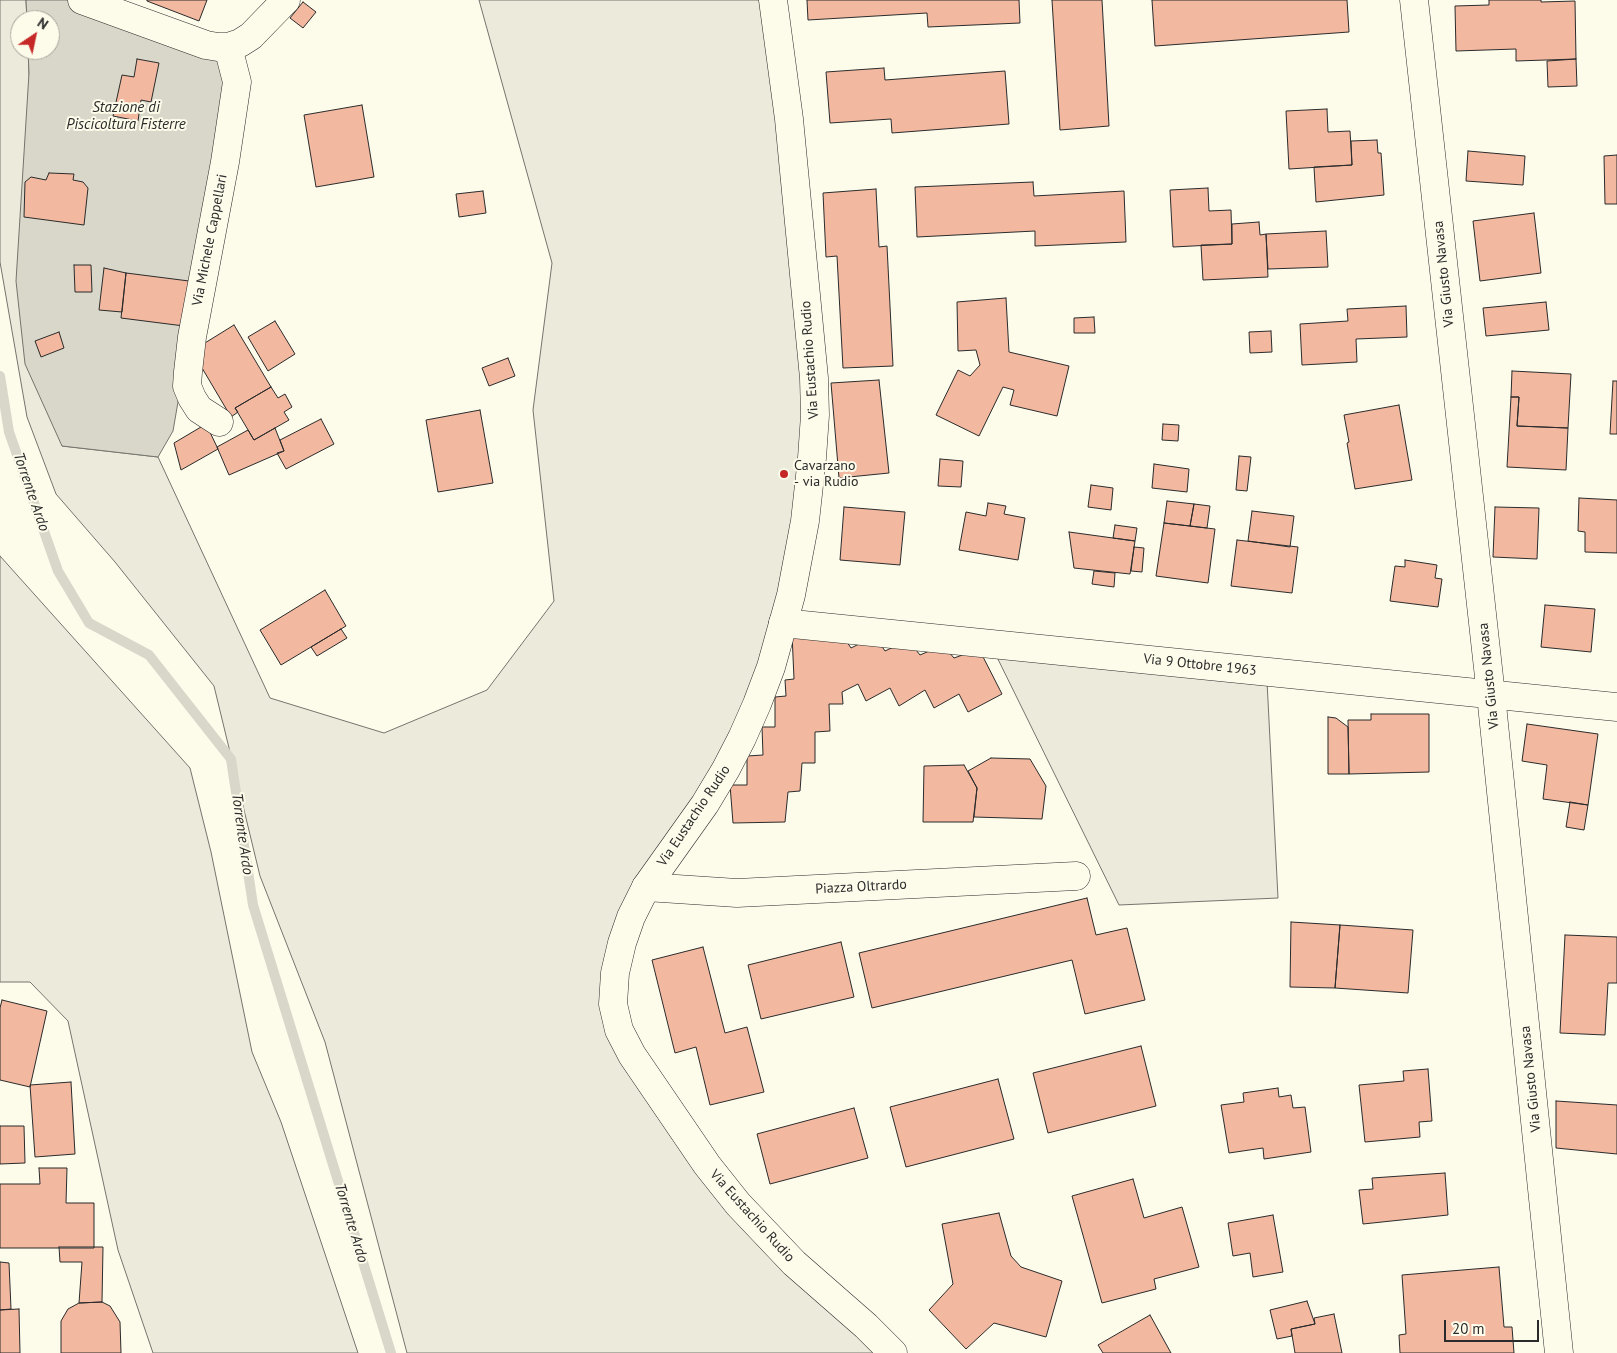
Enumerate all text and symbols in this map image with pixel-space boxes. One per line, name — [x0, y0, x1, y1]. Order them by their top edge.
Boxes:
north arrow — [10, 10, 60, 60]
text: N — [34, 13, 52, 33]
water label: Stazione di Piscicoltura Fisterre — [66, 99, 186, 134]
street label: Via Michele Cappellari — [189, 173, 231, 307]
street label: Via Giusto Navasa — [1430, 220, 1458, 328]
street label: Via Eustachio Rudio — [797, 300, 823, 420]
water label: Torrente Ardo — [9, 450, 53, 534]
place label: Cavarzano - via Rudio — [794, 458, 858, 491]
marker: Cavarzano - via Rudio — [778, 468, 790, 480]
street label: Via Giusto Navasa — [1475, 622, 1503, 730]
street label: Via 9 Ottobre 1963 — [1143, 651, 1257, 679]
street label: Via Eustachio Rudio — [654, 762, 734, 870]
water label: Torrente Ardo — [227, 792, 257, 876]
street label: Piazza Oltrardo — [815, 876, 907, 898]
street label: Via Giusto Navasa — [1517, 1025, 1545, 1133]
street label: Via Eustachio Rudio — [706, 1166, 798, 1266]
water label: Torrente Ardo — [330, 1181, 372, 1265]
scale bar — [1447, 1310, 1542, 1342]
text: 20 m — [1452, 1319, 1485, 1338]

